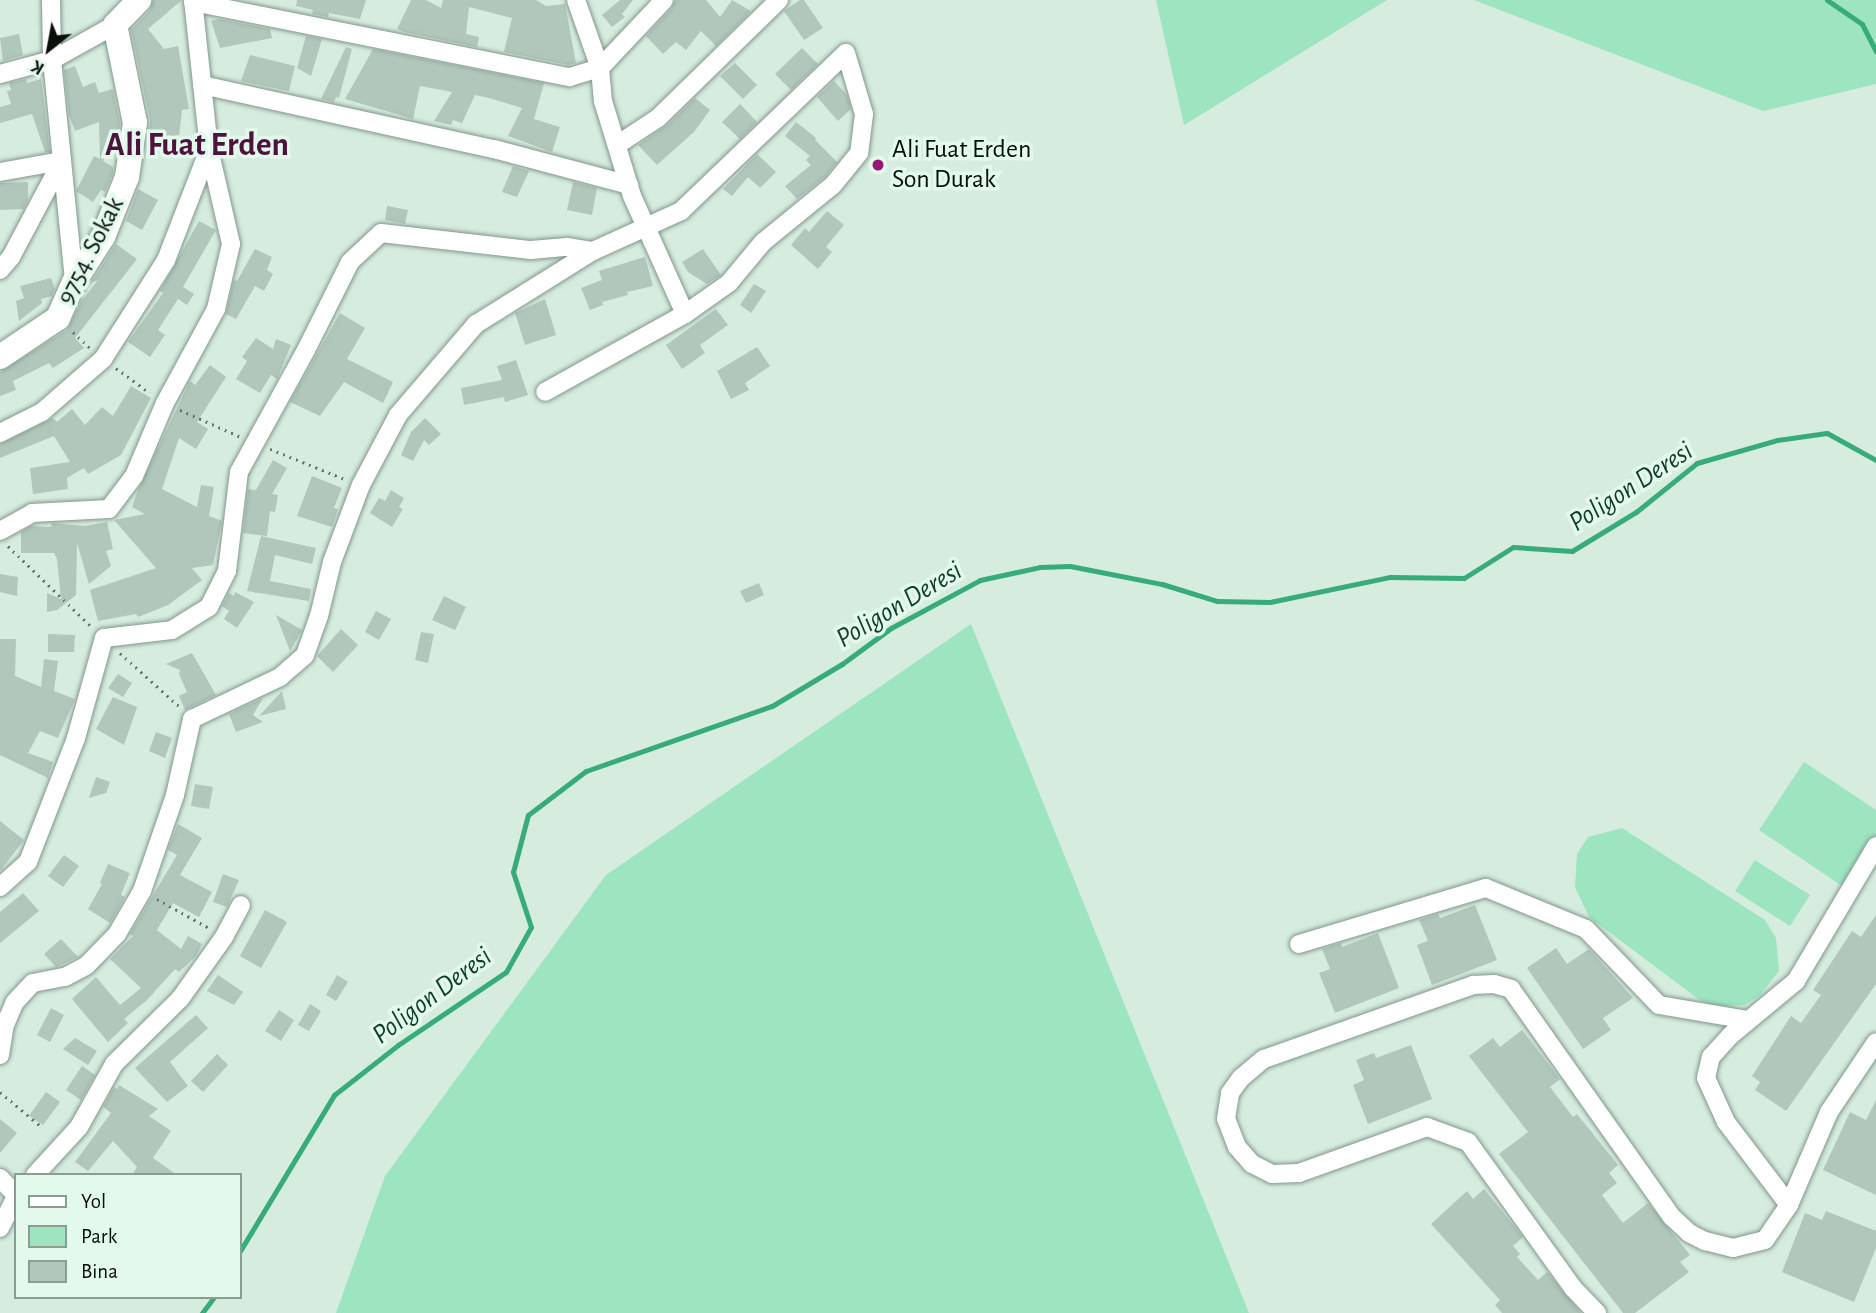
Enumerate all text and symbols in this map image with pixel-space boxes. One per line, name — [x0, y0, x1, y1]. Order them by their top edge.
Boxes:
north arrow — [14, 14, 84, 84]
text: K — [28, 56, 48, 78]
district label: Ali Fuat Erden — [105, 126, 289, 166]
place label: Ali Fuat Erden Son Durak — [892, 134, 1031, 196]
marker: Ali Fuat Erden Son Durak — [870, 157, 886, 173]
street label: 9754. Sokak — [51, 192, 131, 310]
water label: Poligon Deresi — [1563, 435, 1699, 539]
water label: Poligon Deresi — [830, 554, 968, 656]
water label: Poligon Deresi — [366, 940, 498, 1052]
legend — [14, 1173, 242, 1299]
text: Yol — [81, 1191, 106, 1212]
text: Park — [81, 1226, 117, 1247]
text: Bina — [81, 1261, 118, 1282]

